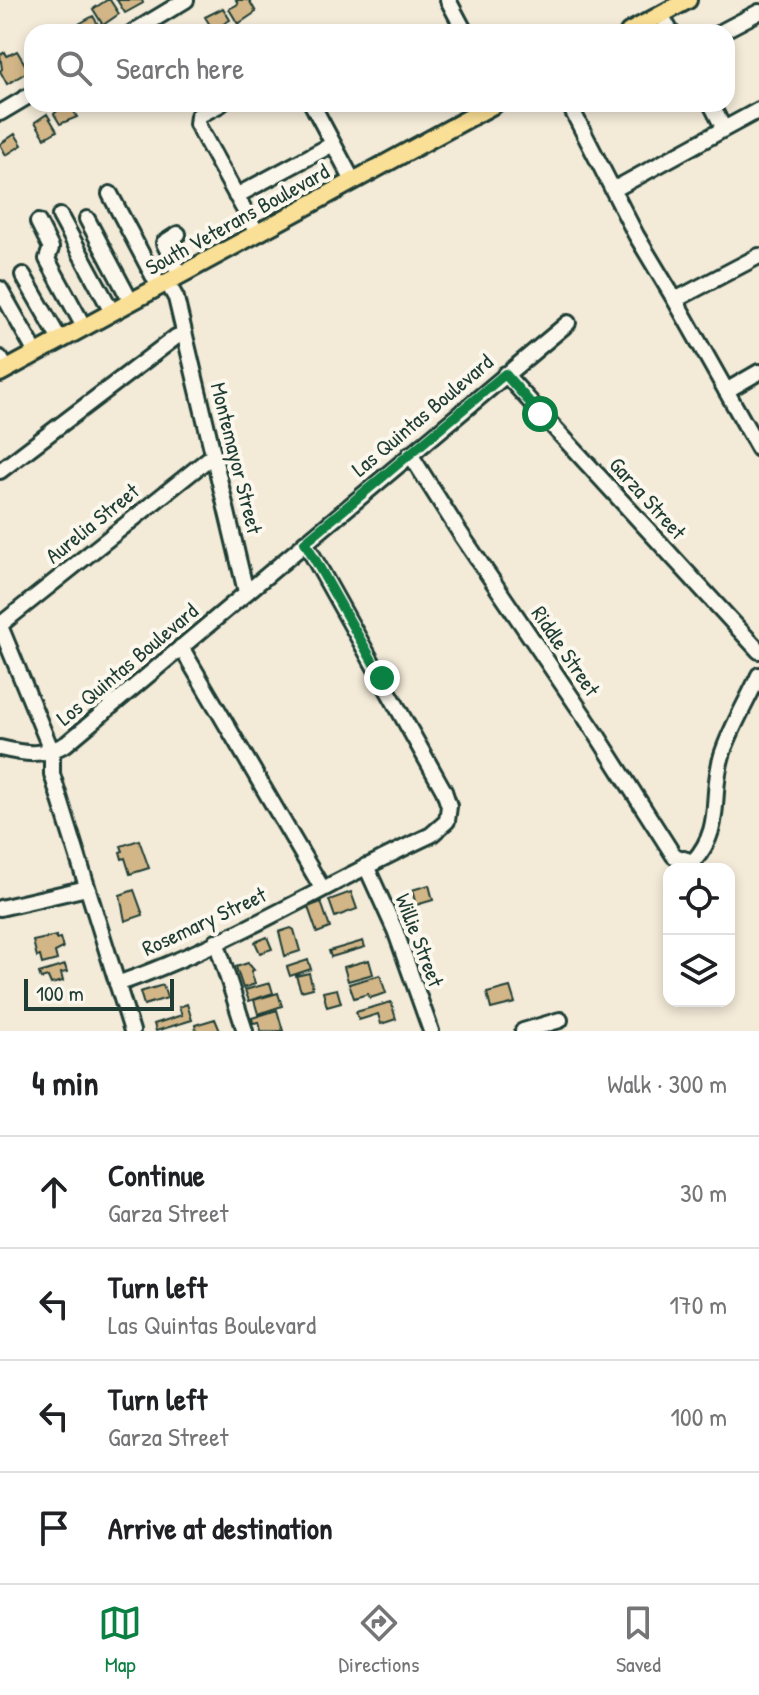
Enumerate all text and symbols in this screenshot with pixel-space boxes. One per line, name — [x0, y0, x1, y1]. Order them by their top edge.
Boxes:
search box — [24, 24, 735, 112]
icon: search — [52, 46, 96, 90]
text: Search here — [116, 48, 244, 88]
street label: South Veterans Boulevard — [140, 156, 335, 282]
street label: Las Quintas Boulevard — [345, 347, 499, 483]
street label: Montemayor Street — [204, 379, 270, 537]
route start — [522, 396, 558, 432]
street label: Garza Street — [603, 450, 694, 546]
street label: Aurelia Street — [39, 476, 145, 570]
street label: Los Quintas Boulevard — [50, 596, 204, 732]
street label: Riddle Street — [525, 600, 607, 702]
route end — [364, 660, 400, 696]
map controls — [663, 863, 735, 1007]
button: locate — [663, 863, 735, 935]
street label: Rosemary Street — [137, 879, 271, 963]
street label: Willie Street — [388, 889, 452, 991]
button: layers — [663, 935, 735, 1007]
scale bar — [24, 975, 174, 1011]
text: 100 m — [36, 978, 84, 1008]
text: 4 min — [32, 1060, 99, 1106]
text: Walk · 300 m — [607, 1066, 727, 1101]
text: Continue — [108, 1155, 205, 1195]
icon: ahead — [32, 1170, 76, 1214]
text: 30 m — [680, 1175, 727, 1210]
text: Garza Street — [108, 1195, 229, 1230]
text: Turn left — [108, 1267, 207, 1307]
icon: left — [32, 1282, 76, 1326]
text: 170 m — [669, 1287, 727, 1322]
text: Las Quintas Boulevard — [108, 1307, 316, 1342]
text: Turn left — [108, 1379, 207, 1419]
icon: left — [32, 1394, 76, 1438]
text: 100 m — [671, 1399, 727, 1434]
text: Garza Street — [108, 1419, 229, 1454]
icon: arrive — [32, 1506, 76, 1550]
text: Arrive at destination — [108, 1508, 333, 1548]
tab: Map — [98, 1601, 142, 1679]
tab: Directions — [339, 1601, 420, 1679]
tab: Saved — [616, 1601, 661, 1679]

